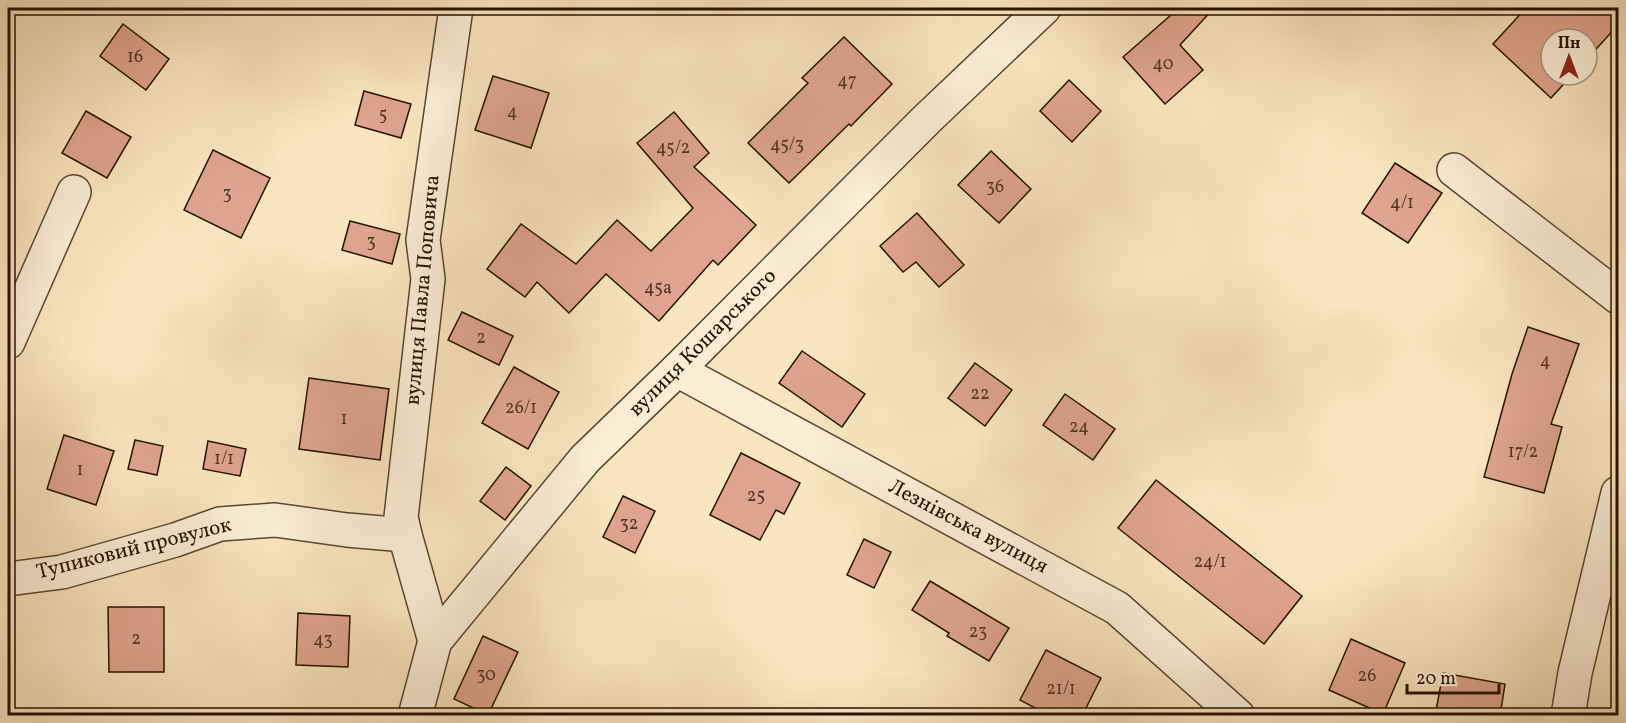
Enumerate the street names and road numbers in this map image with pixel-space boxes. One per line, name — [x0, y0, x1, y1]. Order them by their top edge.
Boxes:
street label: вулиця Павла Поповича — [398, 174, 448, 406]
street label: вулиця Кошарського — [623, 263, 783, 423]
street label: Лезнівська вулиця — [883, 473, 1053, 581]
street label: Тупиковий провулок — [34, 511, 234, 587]

